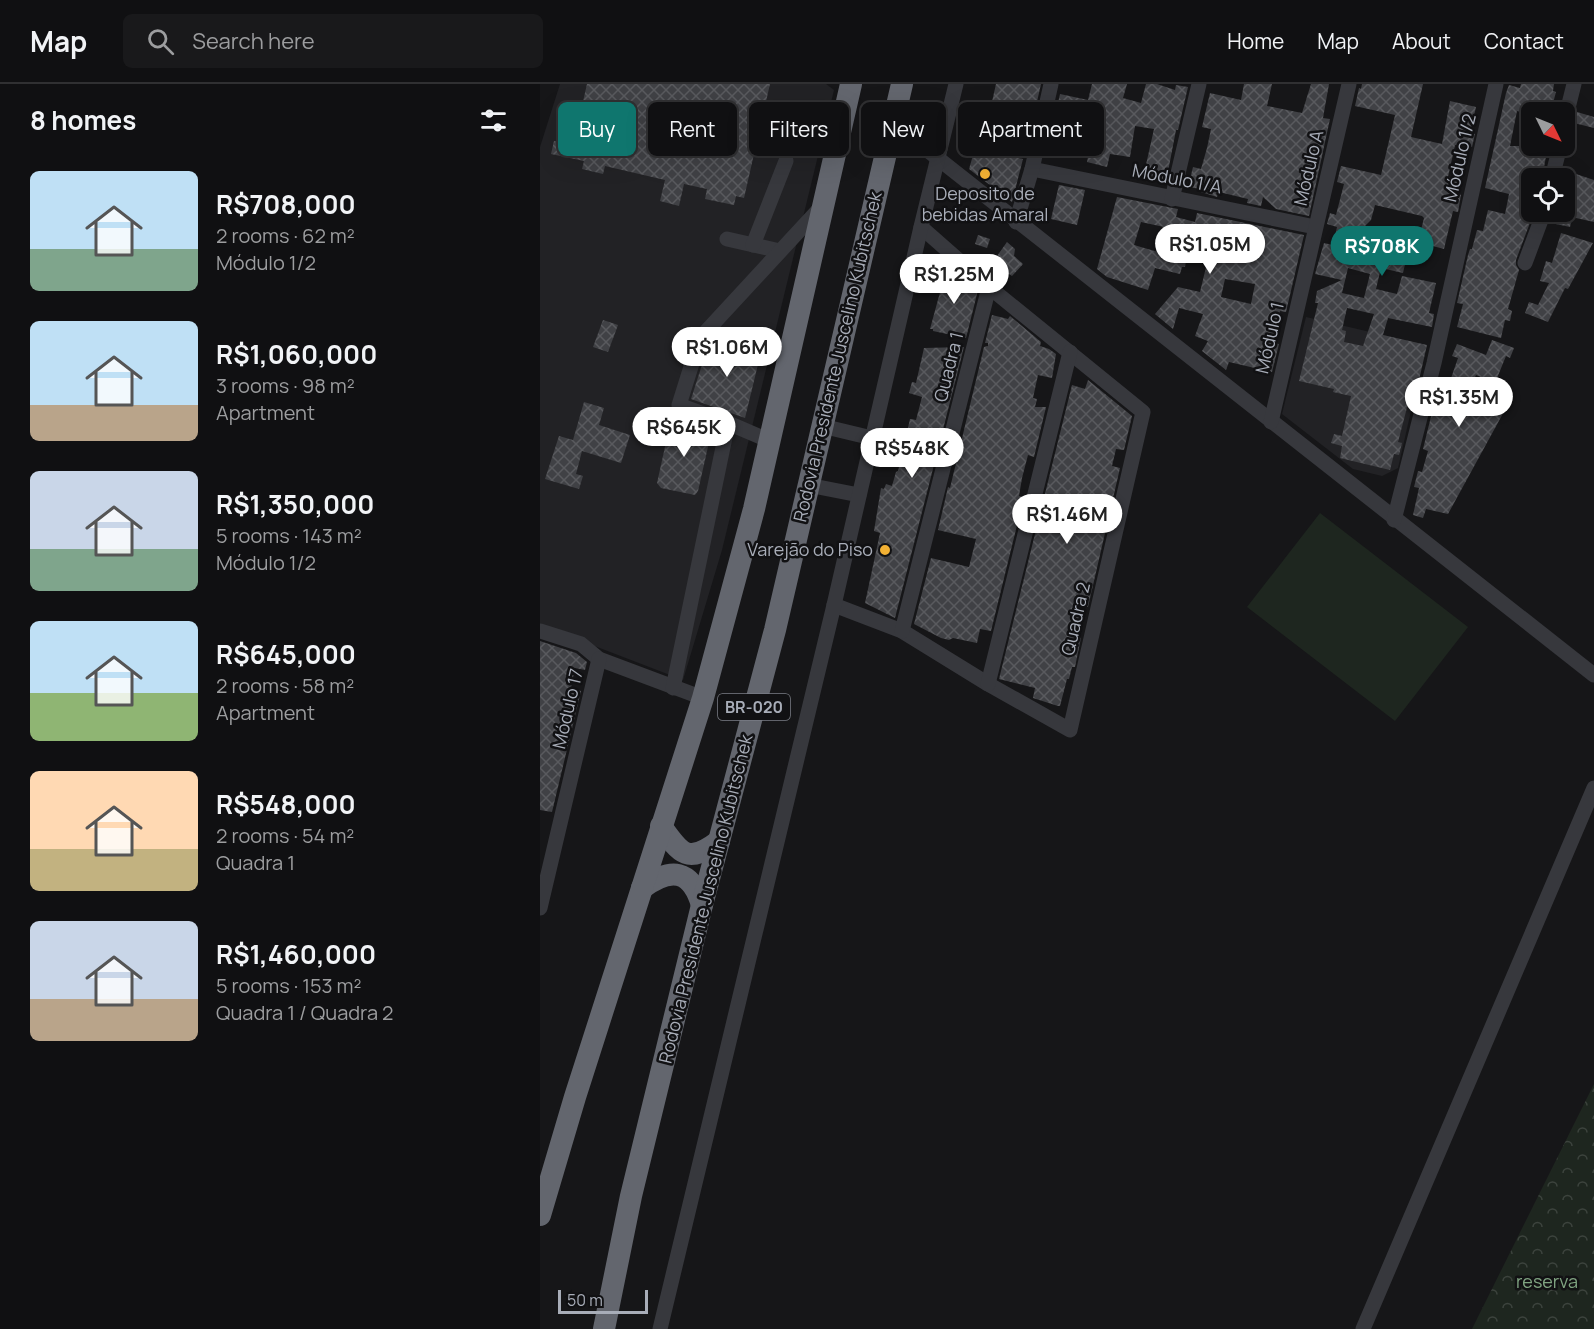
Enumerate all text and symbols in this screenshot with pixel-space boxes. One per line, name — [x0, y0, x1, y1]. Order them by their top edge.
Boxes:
search box — [123, 14, 543, 68]
text: Map — [30, 22, 87, 60]
icon: search — [144, 25, 177, 58]
text: Search here — [192, 26, 315, 56]
text: Home — [1227, 27, 1284, 55]
text: Map — [1317, 27, 1359, 55]
text: About — [1392, 27, 1451, 55]
text: Contact — [1484, 27, 1564, 55]
text: 8 homes — [30, 102, 136, 138]
chip: Buy — [558, 102, 636, 156]
chip: Rent — [648, 102, 737, 156]
chip: Filters — [749, 102, 849, 156]
chip: New — [861, 102, 946, 156]
chip: Apartment — [958, 102, 1104, 156]
north arrow — [1521, 102, 1575, 156]
map controls — [1521, 102, 1575, 222]
icon: filters — [477, 104, 510, 137]
street label: Módulo 1/2 — [1437, 111, 1481, 204]
street label: Módulo A — [1288, 127, 1329, 208]
street label: Módulo 1/A — [1130, 158, 1225, 199]
marker: Deposito de bebidas Amaral — [978, 167, 992, 181]
button: locate — [1521, 168, 1575, 222]
place label: Deposito de bebidas Amaral — [922, 181, 1048, 226]
text: R$708,000 — [216, 186, 356, 222]
street label: Rodovia Presidente Juscelino Kubitschek — [787, 188, 887, 524]
icon: home — [78, 195, 150, 267]
text: 2 rooms · 62 m² — [216, 222, 355, 249]
pin: R$1.05M — [1155, 224, 1265, 275]
pin: R$708K — [1333, 226, 1431, 277]
text: R$1.05M — [1169, 230, 1251, 257]
text: R$708K — [1345, 232, 1419, 259]
text: Módulo 1/2 — [216, 249, 316, 276]
pin: R$1.25M — [899, 254, 1009, 305]
text: R$1.25M — [914, 260, 994, 287]
street label: Módulo 1 — [1249, 300, 1289, 376]
pin: R$1.06M — [672, 327, 782, 378]
street label: Quadra 1 — [928, 329, 968, 404]
text: R$1.06M — [686, 333, 768, 360]
text: R$1,060,000 — [216, 336, 377, 372]
icon: home — [78, 345, 150, 417]
text: 3 rooms · 98 m² — [216, 372, 355, 399]
pin: R$1.35M — [1404, 377, 1514, 428]
text: R$1.35M — [1419, 383, 1499, 410]
text: Apartment — [216, 399, 315, 426]
pin: R$645K — [635, 407, 733, 458]
text: R$645K — [646, 413, 722, 440]
pin: R$548K — [863, 428, 961, 479]
text: R$548K — [875, 434, 949, 461]
text: R$1,350,000 — [216, 486, 374, 522]
pin: R$1.46M — [1012, 494, 1122, 545]
icon: home — [78, 495, 150, 567]
text: R$1.46M — [1026, 500, 1108, 527]
text: 5 rooms · 143 m² — [216, 522, 362, 549]
place label: Varejão do Piso — [747, 537, 873, 561]
marker: Varejão do Piso — [878, 543, 892, 557]
text: Módulo 1/2 — [216, 549, 316, 576]
street label: Quadra 2 — [1055, 580, 1095, 658]
text: R$645,000 — [216, 636, 356, 672]
icon: home — [78, 645, 150, 717]
street label: Módulo 17 — [546, 666, 588, 751]
text: 2 rooms · 58 m² — [216, 672, 354, 699]
road number: BR-020 — [718, 694, 790, 720]
text: Apartment — [216, 699, 315, 726]
street label: Rodovia Presidente Juscelino Kubitschek — [652, 731, 758, 1066]
text: R$548,000 — [216, 786, 356, 822]
icon: home — [78, 795, 150, 867]
text: 2 rooms · 54 m² — [216, 822, 354, 849]
text: Quadra 1 — [216, 849, 295, 876]
text: R$1,460,000 — [216, 936, 376, 972]
icon: home — [78, 945, 150, 1017]
text: 5 rooms · 153 m² — [216, 972, 362, 999]
text: Quadra 1 / Quadra 2 — [216, 999, 393, 1026]
park label: reserva — [1516, 1269, 1578, 1293]
scale bar — [558, 1287, 648, 1314]
text: 50 m — [567, 1289, 603, 1311]

